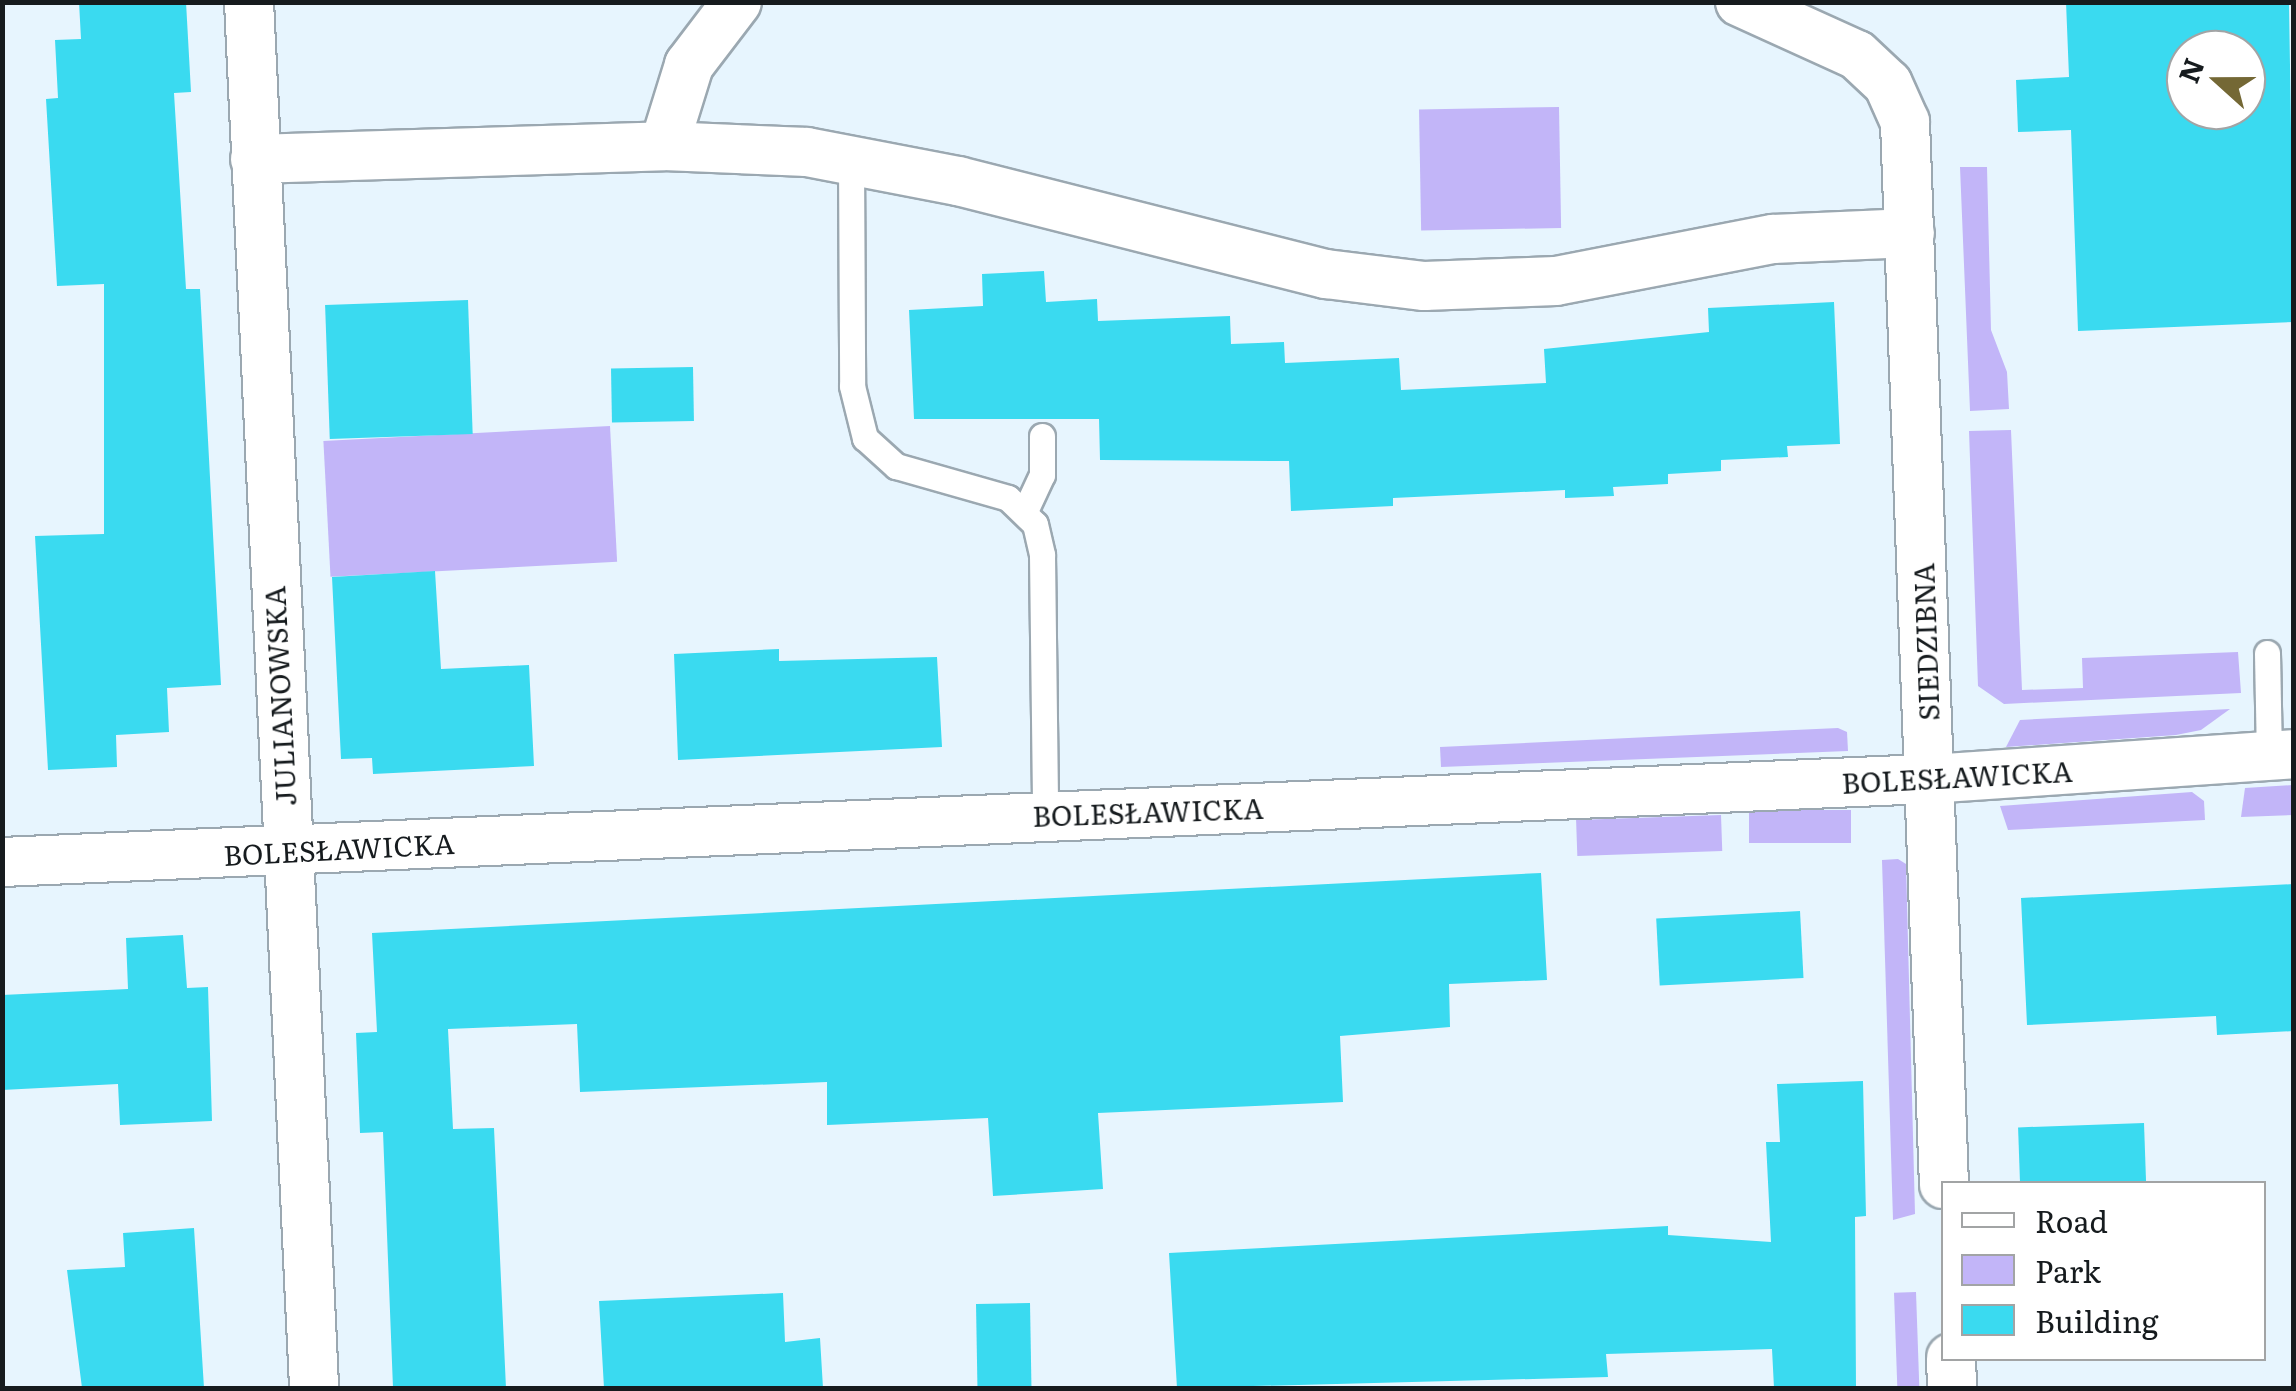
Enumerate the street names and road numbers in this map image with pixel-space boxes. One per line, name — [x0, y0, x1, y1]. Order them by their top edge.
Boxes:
street label: SIEDZIBNA — [1905, 563, 1945, 721]
street label: JULIANOWSKA — [256, 585, 302, 807]
street label: BOLESŁAWICKA — [1841, 753, 2073, 799]
street label: BOLESŁAWICKA — [1032, 790, 1264, 832]
street label: BOLESŁAWICKA — [223, 825, 455, 871]

